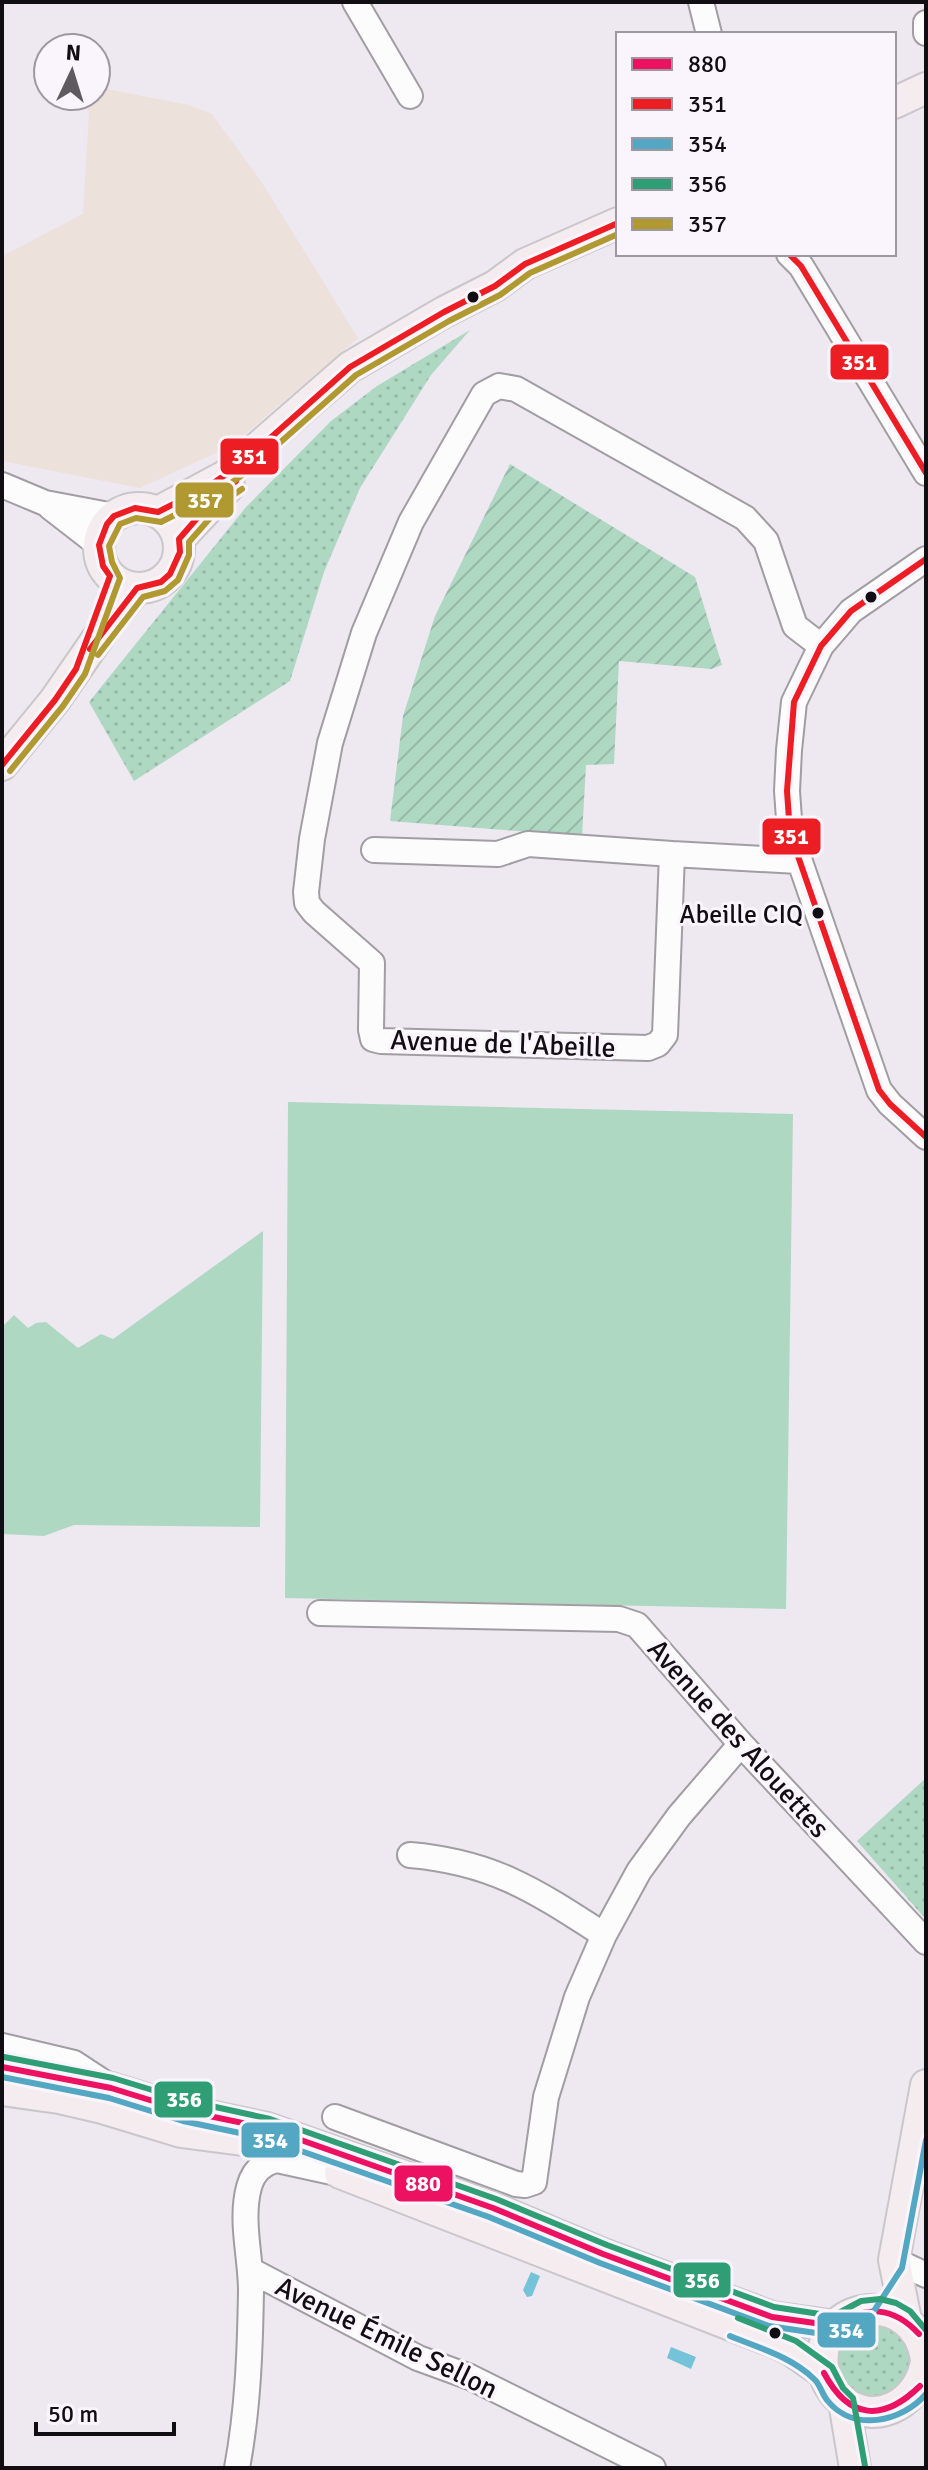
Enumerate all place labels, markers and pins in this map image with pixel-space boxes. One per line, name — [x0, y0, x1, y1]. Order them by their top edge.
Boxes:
unlabelled marker — [465, 289, 481, 305]
unlabelled marker — [863, 589, 879, 605]
place label: Abeille CIQ — [680, 899, 803, 931]
marker: Abeille CIQ — [810, 905, 826, 921]
unlabelled marker — [767, 2325, 783, 2341]

